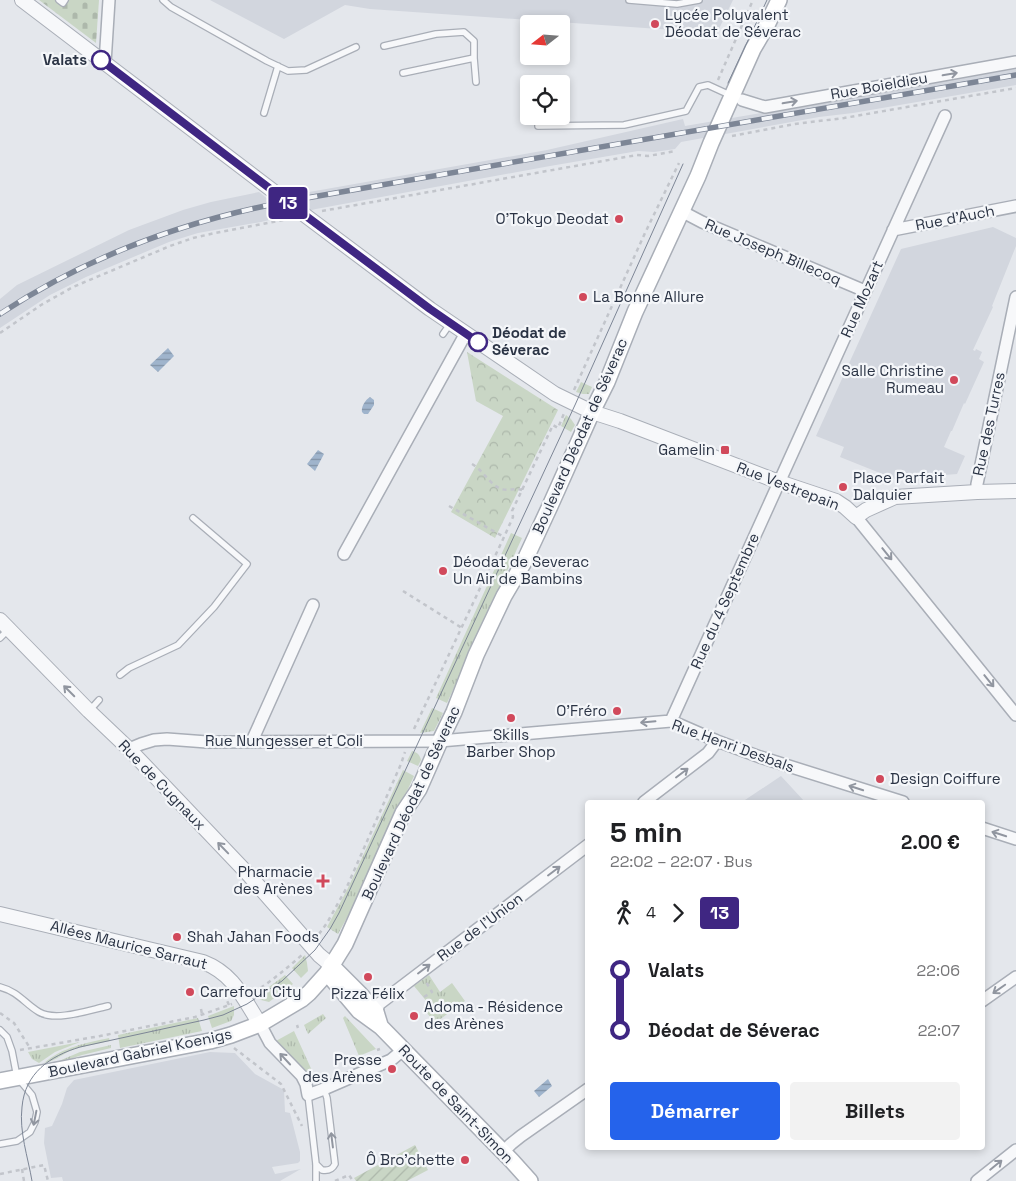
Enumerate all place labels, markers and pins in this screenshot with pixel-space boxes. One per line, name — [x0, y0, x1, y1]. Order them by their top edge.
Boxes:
place label: Lycée Polyvalent Déodat de Séverac — [665, 5, 801, 41]
marker: Lycée Polyvalent Déodat de Séverac — [649, 18, 661, 30]
place label: Valats — [43, 50, 87, 69]
marker: Valats — [91, 50, 111, 70]
place label: O'Tokyo Deodat — [496, 209, 609, 228]
marker: O'Tokyo Deodat — [613, 213, 625, 225]
place label: La Bonne Allure — [593, 287, 704, 306]
marker: La Bonne Allure — [577, 291, 589, 303]
place label: Déodat de Séverac — [492, 323, 567, 359]
marker: Déodat de Séverac — [468, 332, 488, 352]
place label: Salle Christine Rumeau — [842, 361, 944, 397]
marker: Salle Christine Rumeau — [948, 374, 960, 386]
place label: Gamelin — [658, 440, 715, 459]
marker: Gamelin — [719, 444, 731, 456]
place label: Place Parfait Dalquier — [853, 468, 945, 504]
marker: Place Parfait Dalquier — [837, 481, 849, 493]
place label: Déodat de Severac Un Air de Bambins — [453, 552, 589, 588]
marker: Déodat de Severac Un Air de Bambins — [437, 565, 449, 577]
place label: O'Fréro — [556, 701, 607, 720]
marker: O'Fréro — [611, 705, 623, 717]
marker: Skills Barber Shop — [505, 712, 517, 724]
place label: Skills Barber Shop — [466, 725, 556, 761]
place label: Design Coiffure — [890, 769, 1001, 788]
marker: Design Coiffure — [874, 773, 886, 785]
place label: Pharmacie des Arènes — [233, 862, 313, 898]
marker: Pharmacie des Arènes — [317, 875, 329, 887]
place label: Shah Jahan Foods — [187, 927, 319, 946]
marker: Shah Jahan Foods — [171, 931, 183, 943]
marker: Pizza Félix — [362, 971, 374, 983]
place label: Carrefour City — [200, 982, 302, 1001]
place label: Pizza Félix — [331, 984, 405, 1003]
marker: Carrefour City — [184, 986, 196, 998]
place label: Adoma - Résidence des Arènes — [424, 997, 563, 1033]
marker: Adoma - Résidence des Arènes — [408, 1010, 420, 1022]
place label: Presse des Arènes — [302, 1050, 382, 1086]
marker: Presse des Arènes — [386, 1063, 398, 1075]
place label: Ô Bro'chette — [366, 1150, 455, 1169]
marker: Ô Bro'chette — [459, 1154, 471, 1166]

